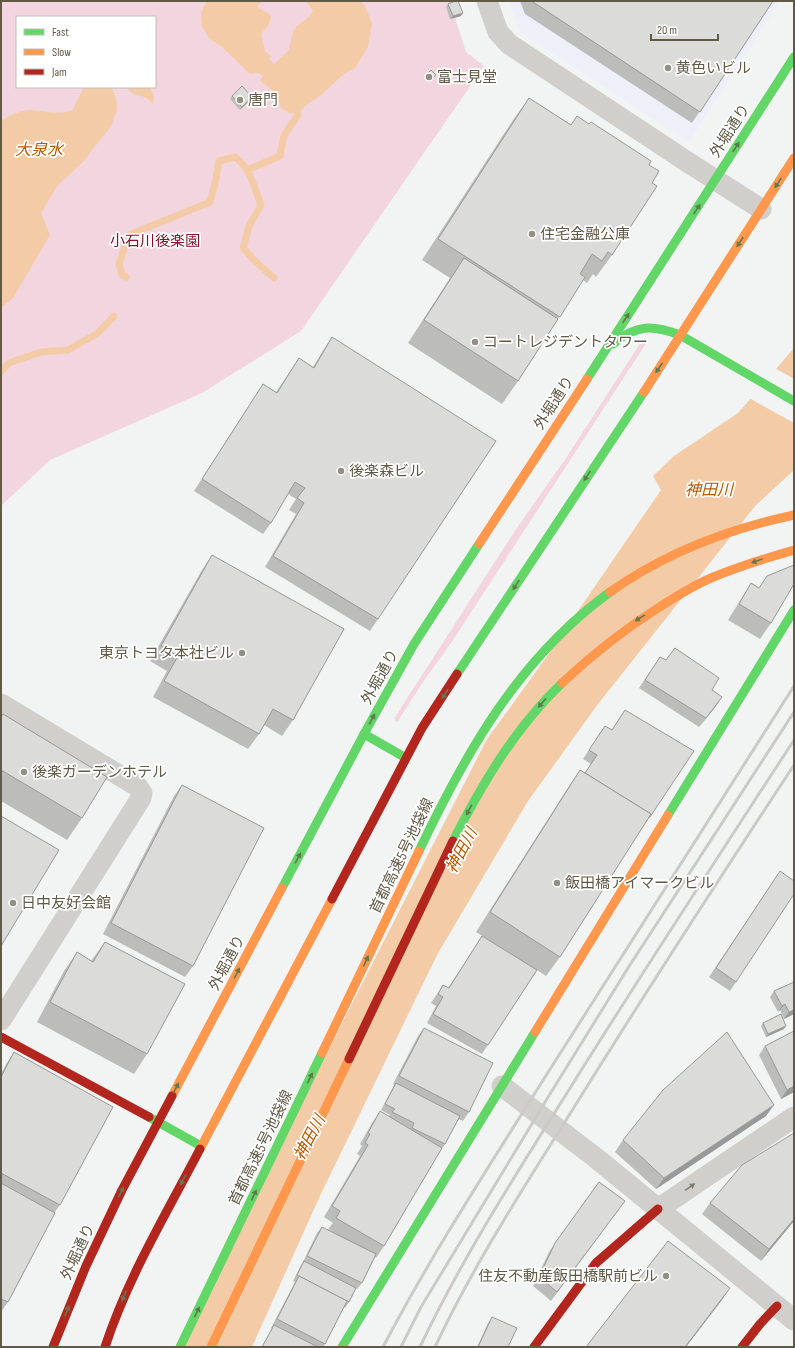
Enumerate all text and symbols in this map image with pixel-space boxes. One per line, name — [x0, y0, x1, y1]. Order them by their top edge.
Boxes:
legend — [16, 16, 156, 88]
scale bar — [651, 16, 718, 42]
text: 20 m — [657, 23, 677, 38]
text: Fast — [52, 25, 69, 40]
text: Slow — [52, 45, 71, 60]
place label: 黄色いビル — [676, 59, 751, 78]
marker: 黄色いビル — [663, 63, 673, 73]
text: Jam — [51, 65, 67, 80]
place label: 富士見堂 — [437, 68, 497, 87]
marker: 富士見堂 — [424, 72, 434, 82]
place label: 唐門 — [248, 91, 278, 110]
marker: 唐門 — [235, 95, 245, 105]
street label: 外堀通り — [706, 101, 754, 161]
water label: 大泉水 — [15, 141, 65, 160]
one-way arrow — [733, 141, 740, 153]
one-way arrow — [774, 177, 781, 189]
one-way arrow — [693, 203, 700, 215]
place label: 住宅金融公庫 — [540, 225, 630, 244]
marker: 住宅金融公庫 — [527, 229, 537, 239]
park label: 小石川後楽園 — [110, 232, 200, 251]
one-way arrow — [736, 236, 744, 247]
one-way arrow — [622, 313, 630, 323]
place label: コートレジデントタワー — [483, 333, 648, 352]
marker: コートレジデントタワー — [470, 337, 480, 347]
one-way arrow — [655, 363, 663, 373]
street label: 外堀通り — [530, 373, 578, 433]
place label: 後楽森ビル — [349, 462, 424, 481]
marker: 後楽森ビル — [336, 466, 346, 476]
one-way arrow — [583, 471, 591, 481]
water label: 神田川 — [685, 481, 735, 500]
one-way arrow — [750, 558, 762, 564]
one-way arrow — [512, 579, 519, 591]
one-way arrow — [635, 615, 646, 622]
place label: 東京トヨタ本社ビル — [99, 644, 234, 663]
street label: 外堀通り — [357, 646, 403, 708]
marker: 東京トヨタ本社ビル — [237, 648, 247, 658]
one-way arrow — [441, 689, 449, 699]
one-way arrow — [538, 698, 547, 708]
one-way arrow — [369, 713, 376, 725]
place label: 後楽ガーデンホテル — [32, 763, 167, 782]
marker: 後楽ガーデンホテル — [19, 767, 29, 777]
street label: 首都高速5号池袋線 — [366, 795, 438, 917]
one-way arrow — [466, 804, 473, 816]
water label: 神田川 — [442, 824, 483, 877]
one-way arrow — [295, 853, 301, 864]
place label: 飯田橋アイマークビル — [565, 874, 714, 893]
marker: 飯田橋アイマークビル — [552, 878, 562, 888]
place label: 日中友好会館 — [21, 894, 111, 913]
marker: 日中友好会館 — [8, 898, 18, 908]
street label: 外堀通り — [205, 932, 249, 994]
one-way arrow — [363, 955, 369, 966]
one-way arrow — [234, 968, 241, 979]
one-way arrow — [307, 1072, 313, 1083]
one-way arrow — [173, 1082, 180, 1094]
street label: 首都高速5号池袋線 — [225, 1087, 297, 1209]
water label: 神田川 — [290, 1111, 331, 1164]
one-way arrow — [179, 1175, 186, 1186]
one-way arrow — [685, 1183, 695, 1191]
one-way arrow — [118, 1187, 124, 1198]
one-way arrow — [250, 1189, 257, 1200]
street label: 外堀通り — [57, 1221, 99, 1283]
place label: 住友不動産飯田橋駅前ビル — [478, 1267, 658, 1286]
marker: 住友不動産飯田橋駅前ビル — [661, 1271, 671, 1281]
one-way arrow — [121, 1291, 127, 1303]
one-way arrow — [64, 1305, 70, 1316]
one-way arrow — [194, 1306, 200, 1318]

